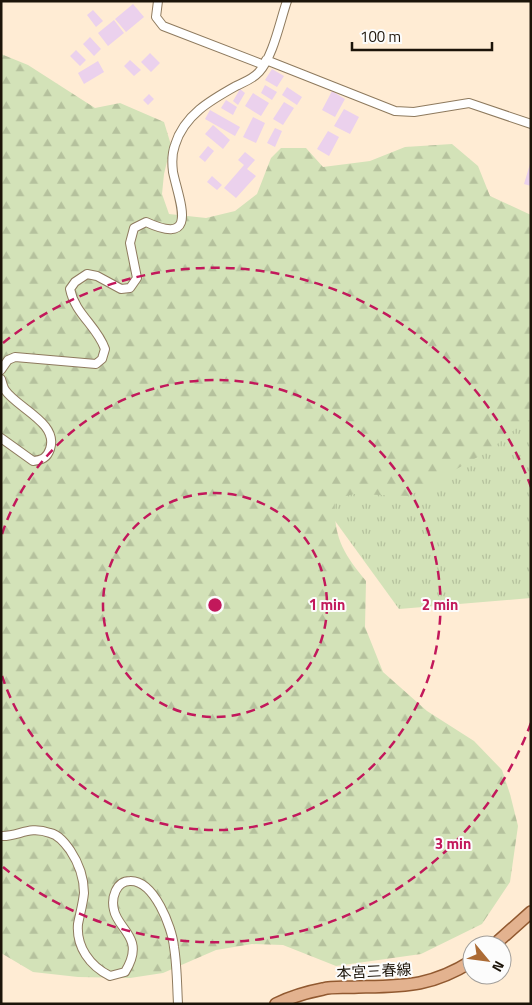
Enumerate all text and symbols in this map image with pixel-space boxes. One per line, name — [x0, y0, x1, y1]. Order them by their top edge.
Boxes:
scale bar — [352, 20, 492, 52]
text: 100 m — [360, 25, 401, 48]
text: 1 min — [309, 593, 345, 616]
text: 2 min — [422, 593, 458, 616]
centre of rings — [206, 596, 224, 614]
text: 3 min — [435, 832, 471, 855]
north arrow — [462, 935, 512, 985]
text: N — [487, 957, 510, 976]
street label: 本宮三春線 — [336, 958, 412, 984]

